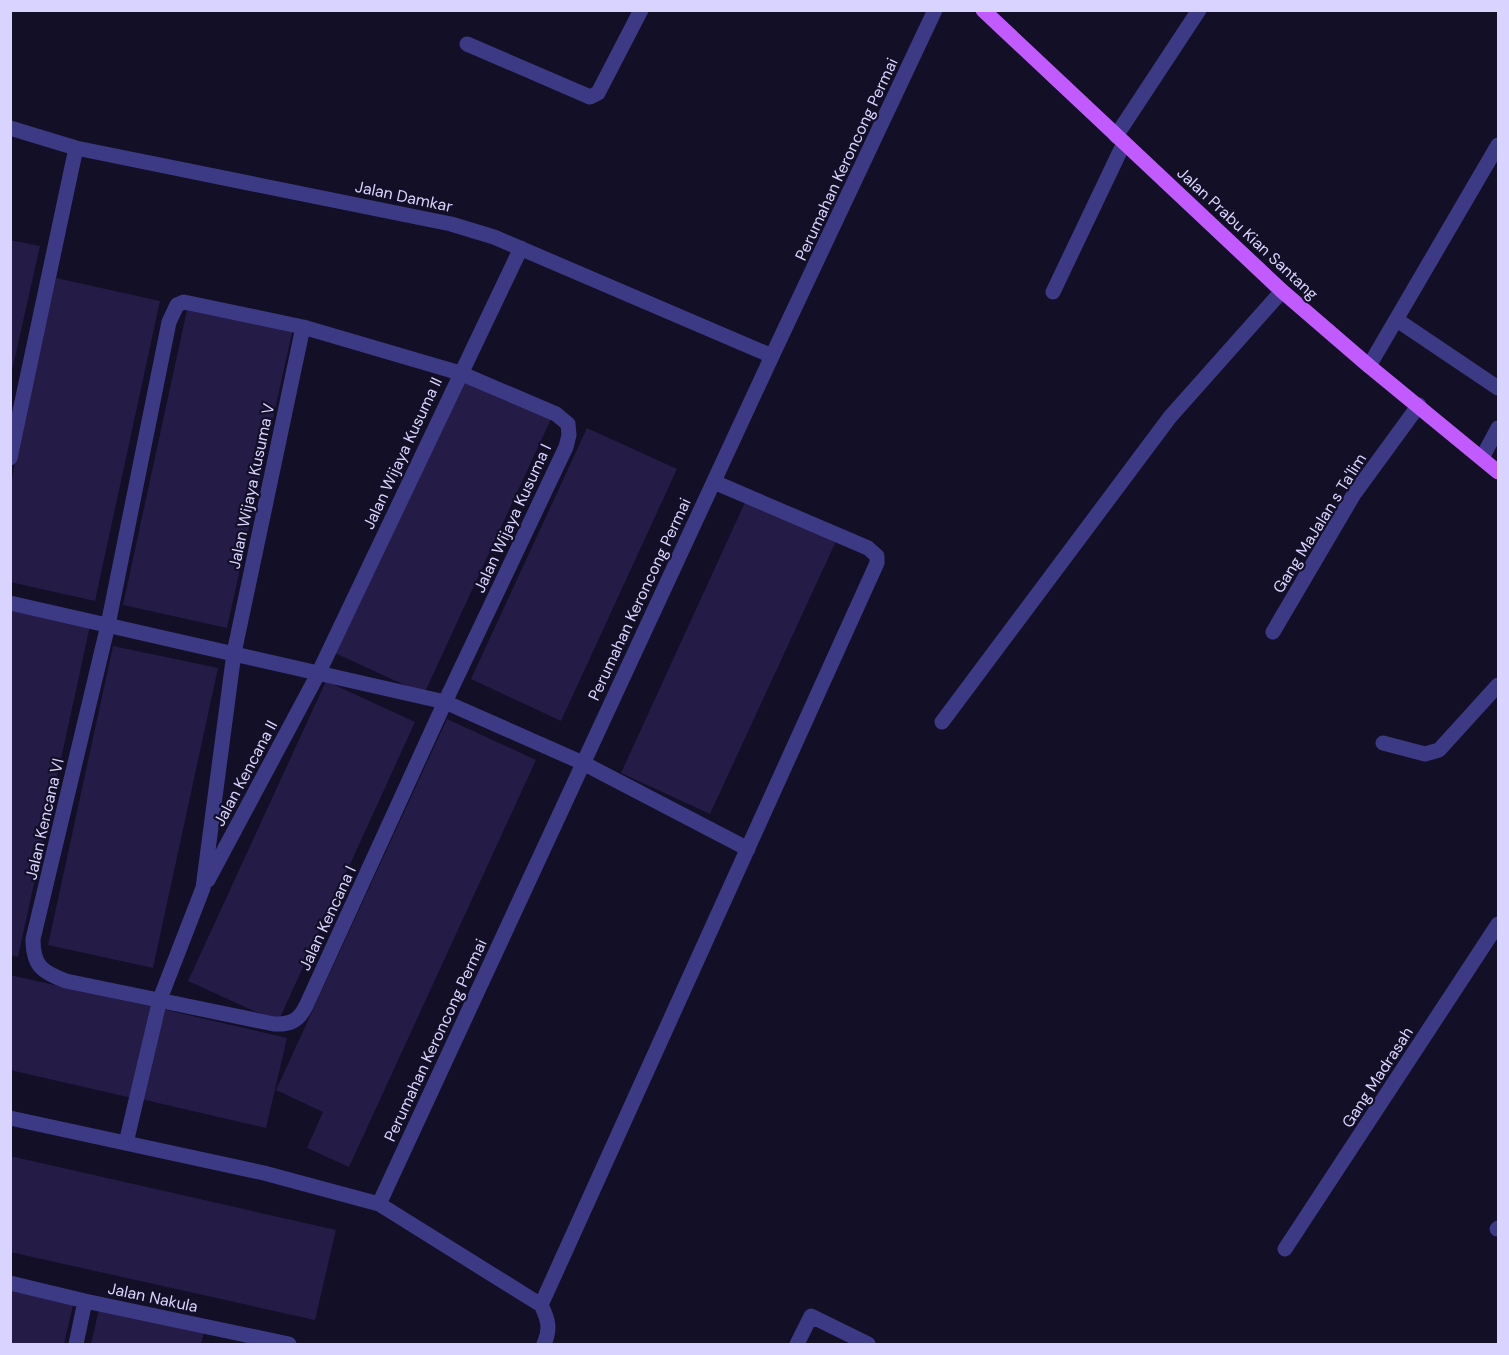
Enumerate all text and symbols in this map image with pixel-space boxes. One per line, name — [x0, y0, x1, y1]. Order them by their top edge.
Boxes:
street label: Perumahan Keroncong Permai — [790, 55, 903, 264]
street label: Jalan Prabu Kian Santang — [1173, 162, 1323, 304]
street label: Jalan Damkar — [353, 176, 455, 217]
street label: Jalan Wijaya Kusuma II — [358, 374, 447, 533]
street label: Jalan Wijaya Kusuma V — [224, 401, 279, 571]
street label: Jalan Wijaya Kusuma I — [469, 440, 556, 596]
street label: Gang MaJalan s Ta'lim — [1268, 450, 1371, 597]
street label: Perumahan Keroncong Permai — [583, 495, 696, 704]
street label: Jalan Kencana II — [209, 717, 282, 830]
street label: Jalan Kencana VI — [20, 756, 69, 882]
street label: Jalan Kencana I — [294, 862, 361, 974]
street label: Perumahan Keroncong Permai — [379, 936, 492, 1145]
street label: Gang Madrasah — [1337, 1023, 1418, 1132]
street label: Jalan Nakula — [106, 1278, 200, 1317]

